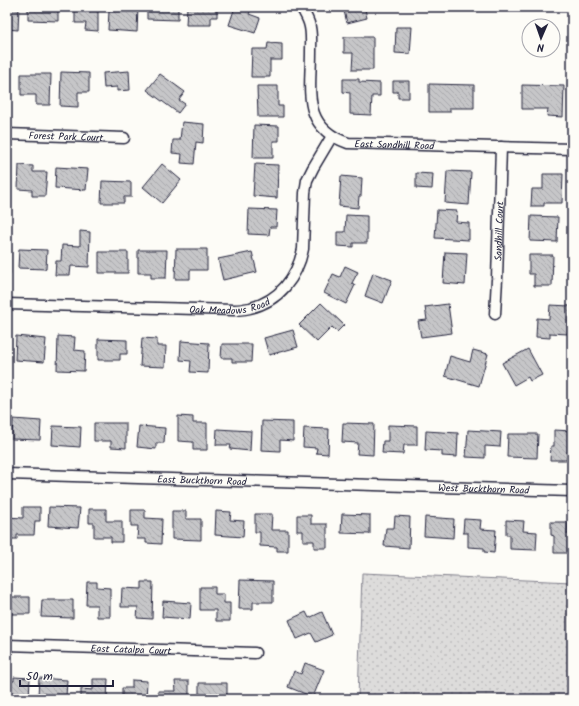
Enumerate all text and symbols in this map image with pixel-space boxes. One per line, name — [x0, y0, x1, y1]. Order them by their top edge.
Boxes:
north arrow — [521, 18, 561, 58]
text: N — [537, 38, 544, 56]
street label: Forest Park Court — [28, 128, 104, 146]
street label: East Sandhill Road — [354, 136, 435, 154]
street label: Sandhill Court — [491, 201, 508, 261]
street label: Oak Meadows Road — [189, 294, 274, 319]
street label: East Buckthorn Road — [157, 472, 248, 490]
street label: West Buckthorn Road — [438, 480, 531, 499]
street label: East Catalpa Court — [90, 641, 172, 659]
scale bar — [20, 662, 113, 688]
text: 50 m — [26, 667, 53, 686]

